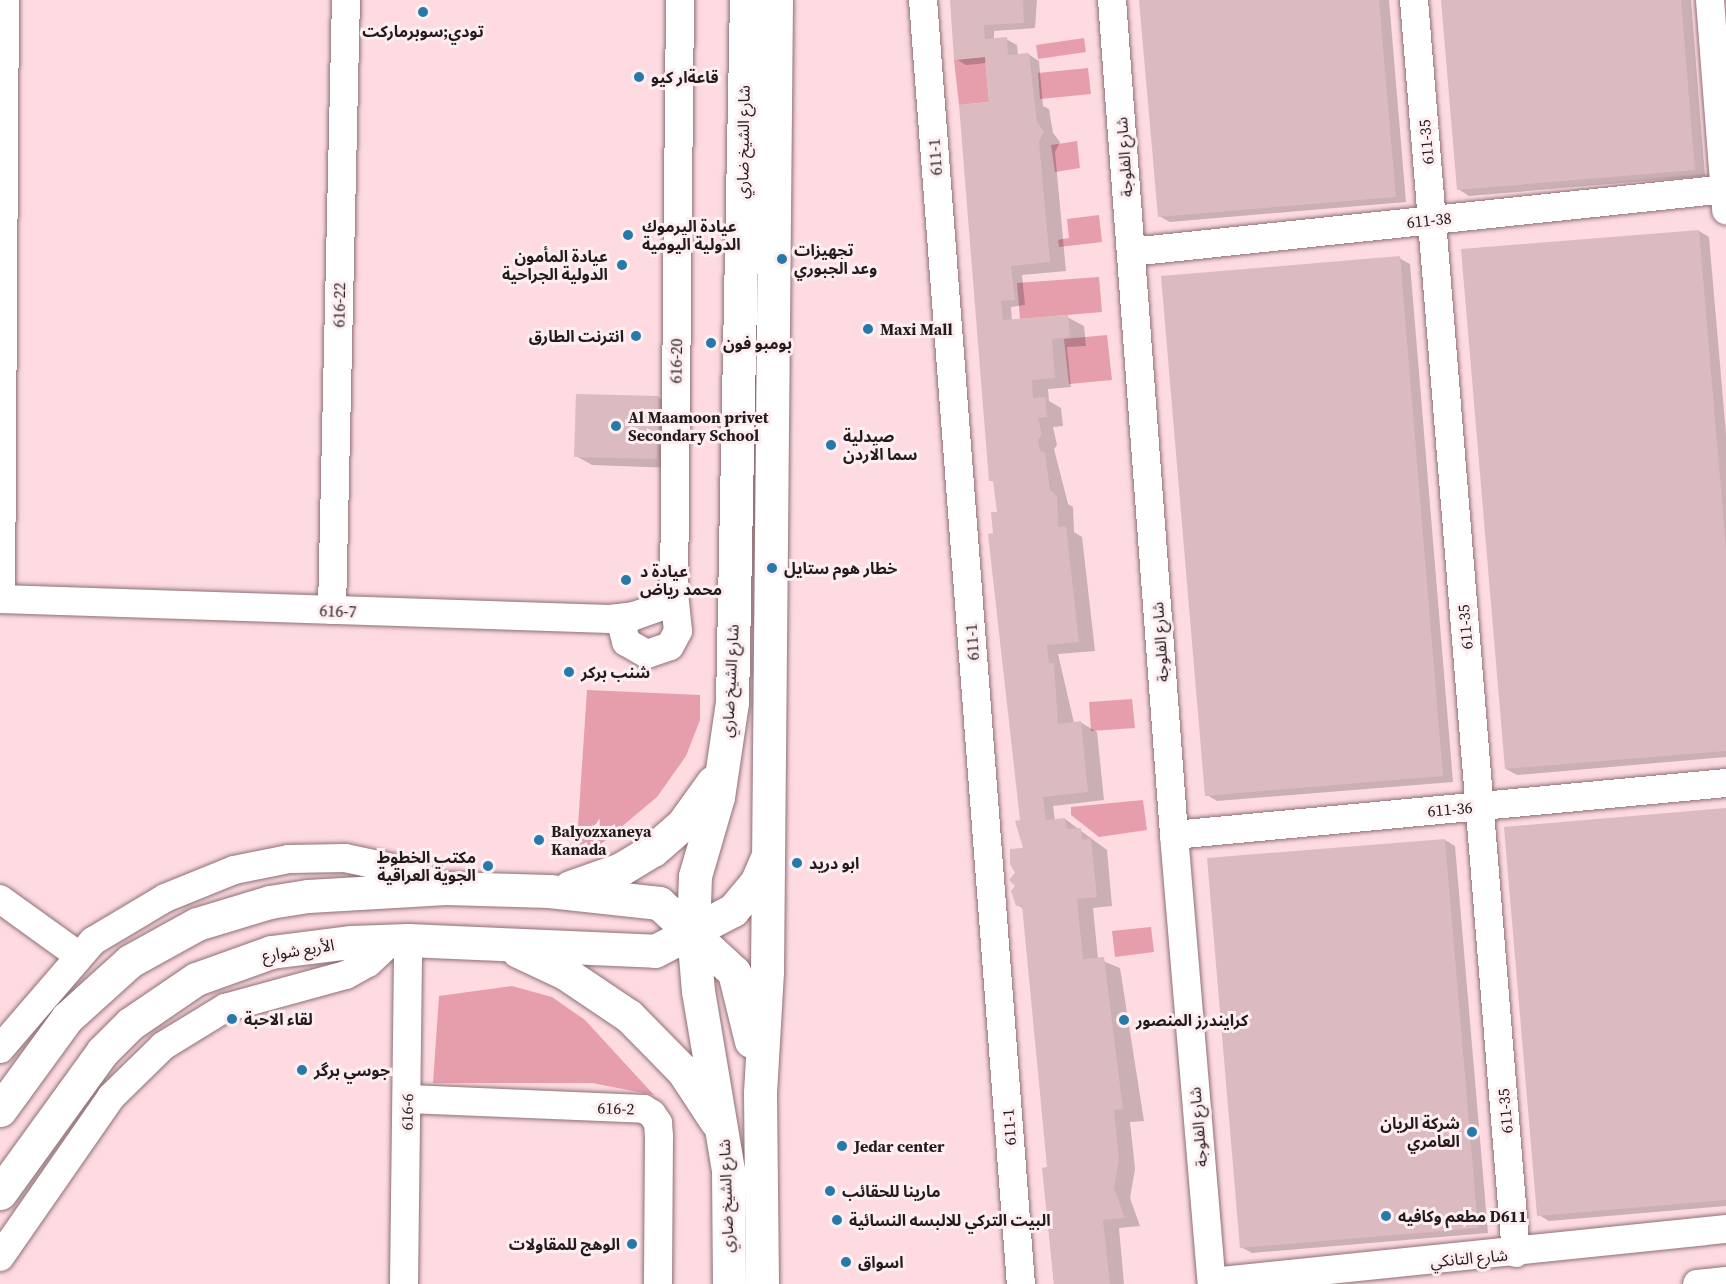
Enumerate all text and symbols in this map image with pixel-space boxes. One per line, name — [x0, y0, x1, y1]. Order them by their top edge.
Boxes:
marker: تودي;سوبرماركت — [416, 5, 430, 19]
place label: تودي;سوبرماركت — [362, 21, 484, 41]
place label: قاعةار كيو — [651, 67, 719, 87]
marker: قاعةار كيو — [632, 70, 646, 84]
street label: شارع الشيخ ضاري — [732, 85, 754, 199]
street label: شارع الفلوجة — [1112, 116, 1136, 198]
street label: 611-35 — [1414, 119, 1438, 165]
street label: 611-1 — [924, 138, 946, 176]
street label: 611-38 — [1406, 208, 1452, 232]
place label: عيادة اليرموك الدولية اليومية — [642, 216, 741, 254]
marker: عيادة اليرموك الدولية اليومية — [619, 226, 637, 244]
place label: تجهيزات وعد الجبوري — [794, 240, 877, 278]
place label: عيادة المأمون الدولية الجراحية — [502, 246, 608, 284]
marker: تجهيزات وعد الجبوري — [775, 252, 789, 266]
marker: عيادة المأمون الدولية الجراحية — [613, 256, 631, 274]
street label: 616-22 — [329, 282, 349, 328]
place label: Maxi Mall — [880, 319, 953, 339]
marker: Maxi Mall — [861, 322, 875, 336]
place label: انترنت الطارق — [529, 326, 624, 346]
marker: انترنت الطارق — [629, 329, 643, 343]
place label: بومبو فون — [723, 333, 792, 353]
marker: بومبو فون — [704, 336, 718, 350]
street label: 616-20 — [666, 338, 686, 384]
place label: Al Maamoon privet Secondary School — [628, 407, 769, 445]
marker: Al Maamoon privet Secondary School — [609, 419, 623, 433]
place label: صيدلية سما الاردن — [843, 426, 917, 464]
marker: صيدلية سما الاردن — [824, 438, 838, 452]
place label: خطار هوم ستايل — [784, 558, 897, 578]
place label: عيادة د محمد رياض — [640, 561, 722, 599]
marker: خطار هوم ستايل — [765, 561, 779, 575]
marker: عيادة د محمد رياض — [617, 571, 635, 589]
street label: 616-7 — [319, 601, 357, 621]
street label: شارع الفلوجة — [1148, 601, 1172, 683]
street label: 611-35 — [1453, 604, 1477, 650]
street label: 611-1 — [961, 623, 983, 661]
street label: شارع الشيخ ضاري — [717, 624, 743, 738]
place label: شنب بركر — [581, 662, 650, 682]
marker: شنب بركر — [562, 665, 576, 679]
street label: 611-36 — [1427, 797, 1473, 821]
place label: Balyozxaneya Kanada — [551, 821, 651, 859]
marker: Balyozxaneya Kanada — [532, 833, 546, 847]
place label: مكتب الخطوط الجوية العراقية — [377, 847, 476, 885]
place label: ابو دريد — [809, 853, 859, 873]
marker: ابو دريد — [790, 856, 804, 870]
marker: مكتب الخطوط الجوية العراقية — [481, 859, 495, 873]
street label: الأربع شوارع — [260, 935, 336, 965]
place label: لقاء الاحبة — [244, 1009, 313, 1029]
place label: كرايندرز المنصور — [1136, 1010, 1248, 1030]
marker: لقاء الاحبة — [225, 1012, 239, 1026]
marker: كرايندرز المنصور — [1117, 1013, 1131, 1027]
place label: جوسي برگر — [314, 1060, 390, 1080]
marker: جوسي برگر — [295, 1063, 309, 1077]
street label: شارع الفلوجة — [1185, 1086, 1211, 1168]
street label: 611-35 — [1493, 1088, 1517, 1134]
street label: 616-6 — [397, 1093, 417, 1131]
street label: 616-2 — [597, 1098, 635, 1118]
street label: 611-1 — [998, 1108, 1020, 1146]
place label: شركة الريان العامري — [1380, 1113, 1460, 1151]
marker: شركة الريان العامري — [1465, 1125, 1479, 1139]
place label: Jedar center — [854, 1136, 945, 1156]
street label: شارع الشيخ ضاري — [714, 1139, 738, 1253]
marker: Jedar center — [835, 1139, 849, 1153]
place label: مارينا للحقائب — [842, 1181, 940, 1201]
marker: مارينا للحقائب — [823, 1184, 837, 1198]
place label: مطعم وكافيه D611 — [1398, 1206, 1527, 1226]
marker: مطعم وكافيه D611 — [1379, 1209, 1393, 1223]
place label: البيت التركي للالبسه النسائية — [849, 1210, 1051, 1230]
marker: البيت التركي للالبسه النسائية — [830, 1213, 844, 1227]
place label: الوهج للمقاولات — [509, 1234, 620, 1254]
marker: الوهج للمقاولات — [625, 1237, 639, 1251]
street label: شارع التانكي — [1429, 1245, 1509, 1271]
place label: اسواق — [858, 1252, 904, 1272]
marker: اسواق — [839, 1255, 853, 1269]

